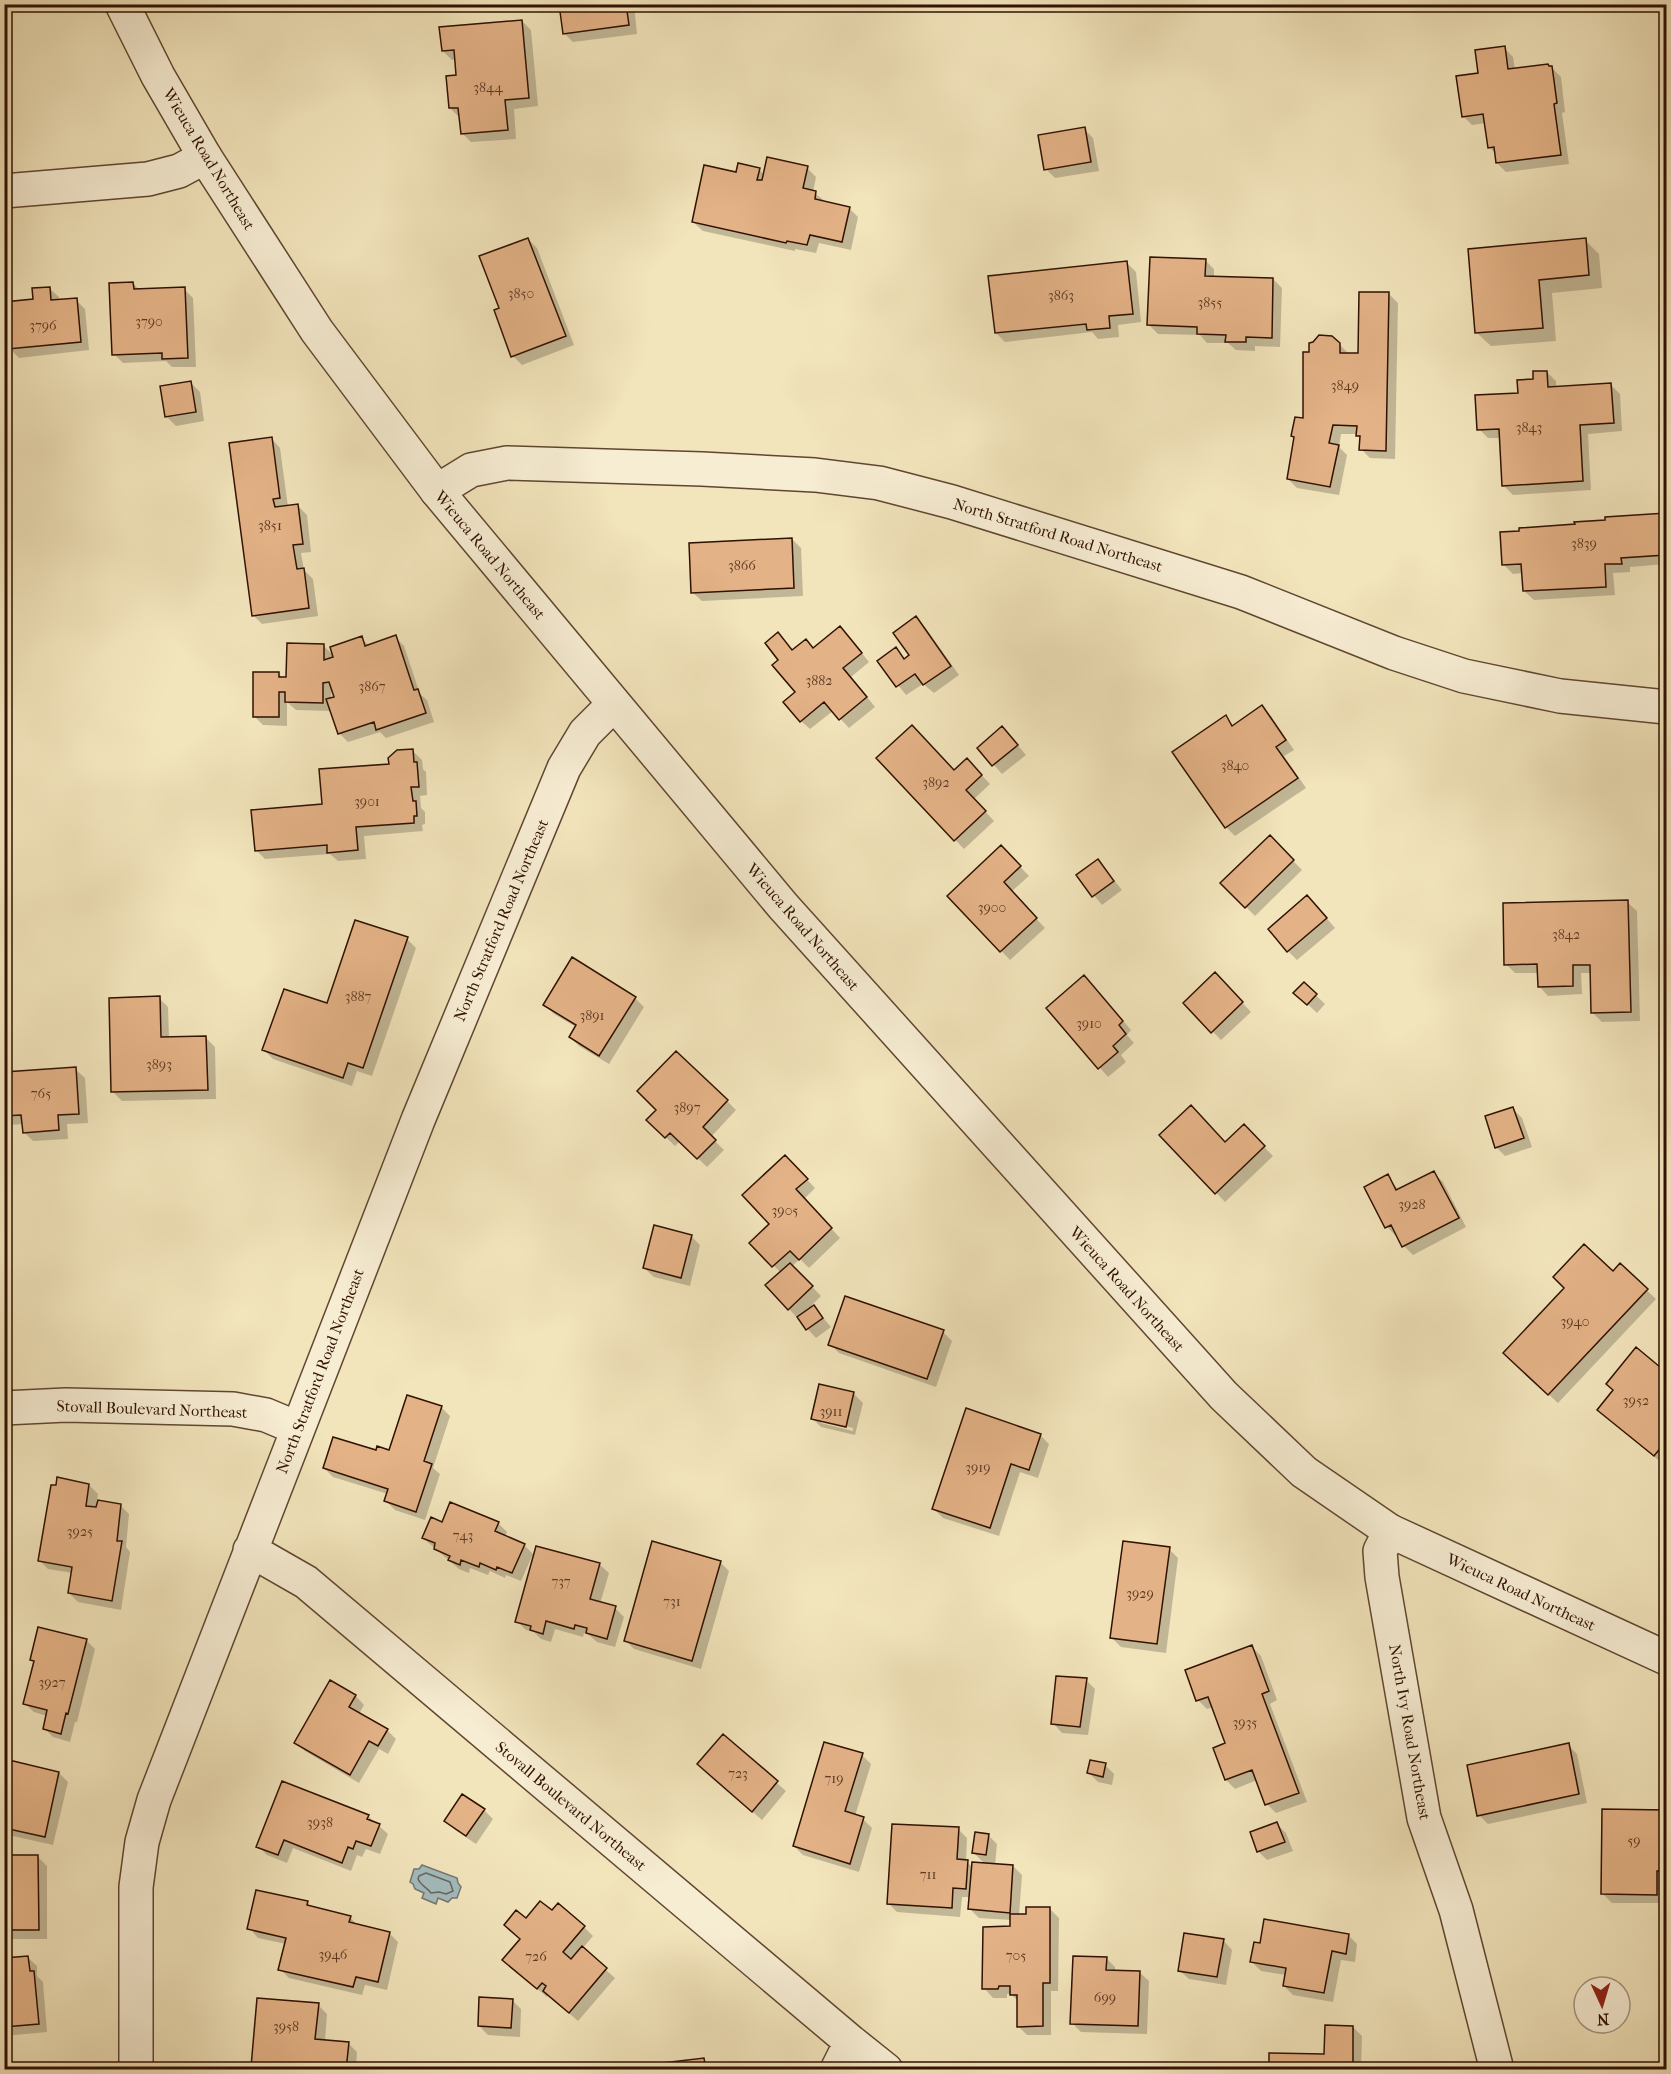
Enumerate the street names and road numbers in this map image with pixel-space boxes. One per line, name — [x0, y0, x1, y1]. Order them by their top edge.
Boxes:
street label: Wieuca Road Northeast — [159, 84, 259, 234]
street label: Wieuca Road Northeast — [430, 486, 550, 623]
street label: North Stratford Road Northeast — [951, 494, 1165, 576]
street label: North Stratford Road Northeast — [450, 816, 552, 1024]
street label: Wieuca Road Northeast — [742, 859, 864, 995]
street label: Wieuca Road Northeast — [1065, 1222, 1189, 1356]
street label: North Stratford Road Northeast — [272, 1266, 368, 1476]
street label: Stovall Boulevard Northeast — [56, 1396, 248, 1422]
street label: Wieuca Road Northeast — [1443, 1549, 1599, 1635]
street label: North Ivy Road Northeast — [1385, 1643, 1435, 1822]
street label: Stovall Boulevard Northeast — [492, 1737, 651, 1875]

